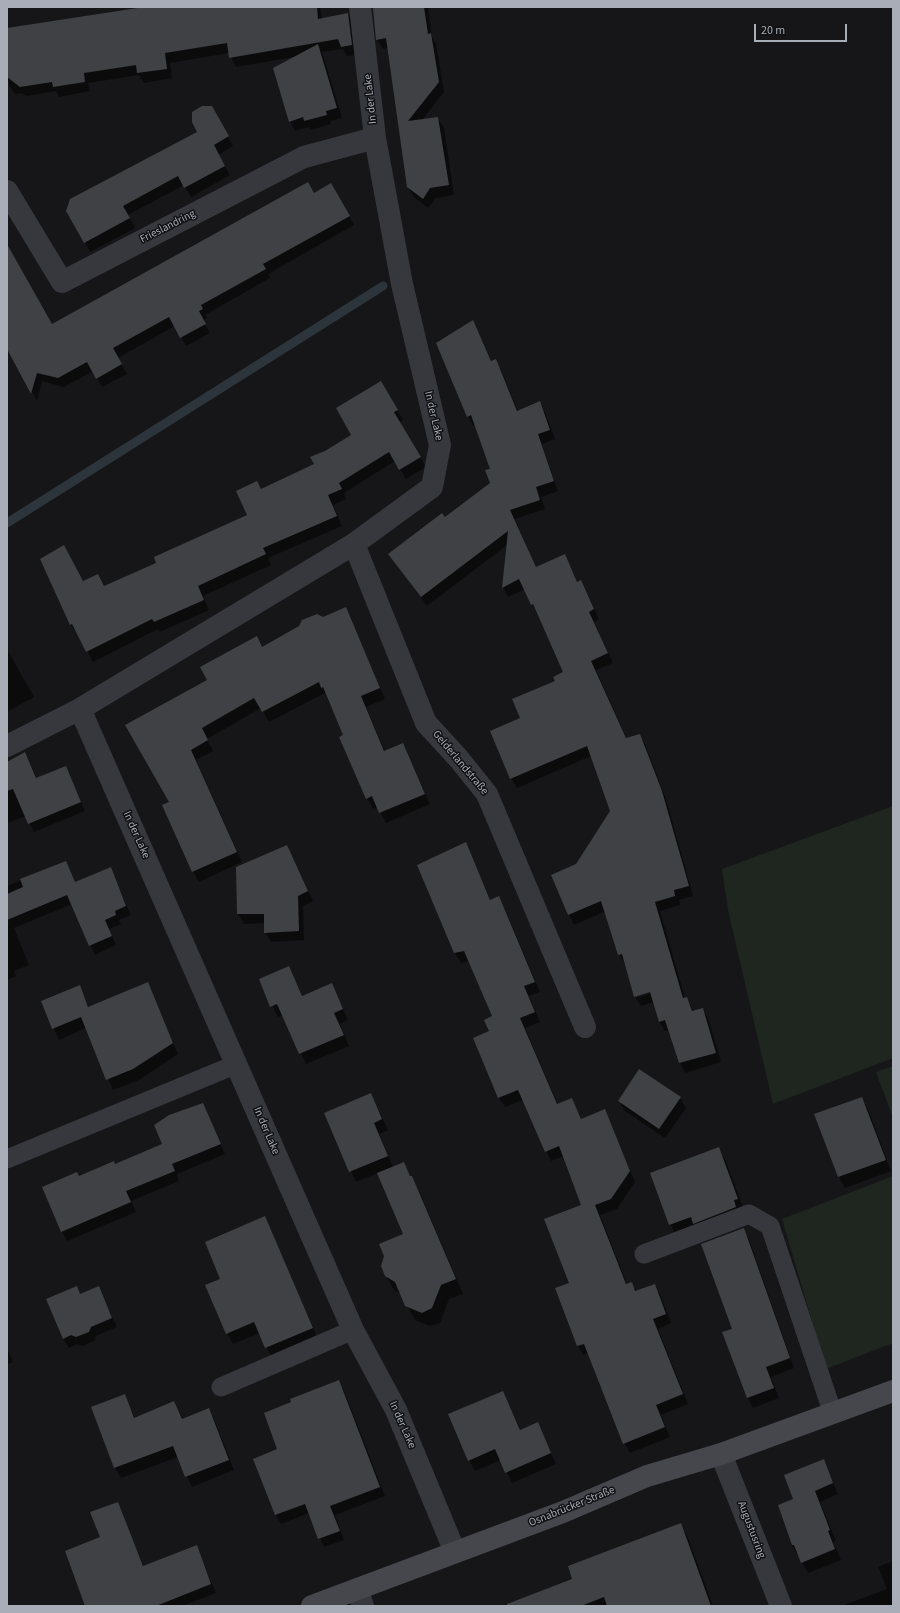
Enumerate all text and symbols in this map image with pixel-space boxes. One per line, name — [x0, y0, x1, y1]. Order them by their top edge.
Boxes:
scale bar — [756, 16, 849, 42]
text: 20 m — [761, 22, 785, 39]
street label: In der Lake — [362, 73, 380, 125]
street label: Frieslandring — [138, 207, 198, 247]
street label: In der Lake — [421, 390, 445, 442]
street label: Gelderlandstraße — [429, 728, 491, 798]
street label: In der Lake — [120, 809, 152, 861]
street label: In der Lake — [250, 1105, 282, 1157]
street label: In der Lake — [386, 1399, 418, 1451]
street label: Osnabrücker Straße — [527, 1484, 617, 1530]
street label: Augustusring — [734, 1500, 768, 1560]

